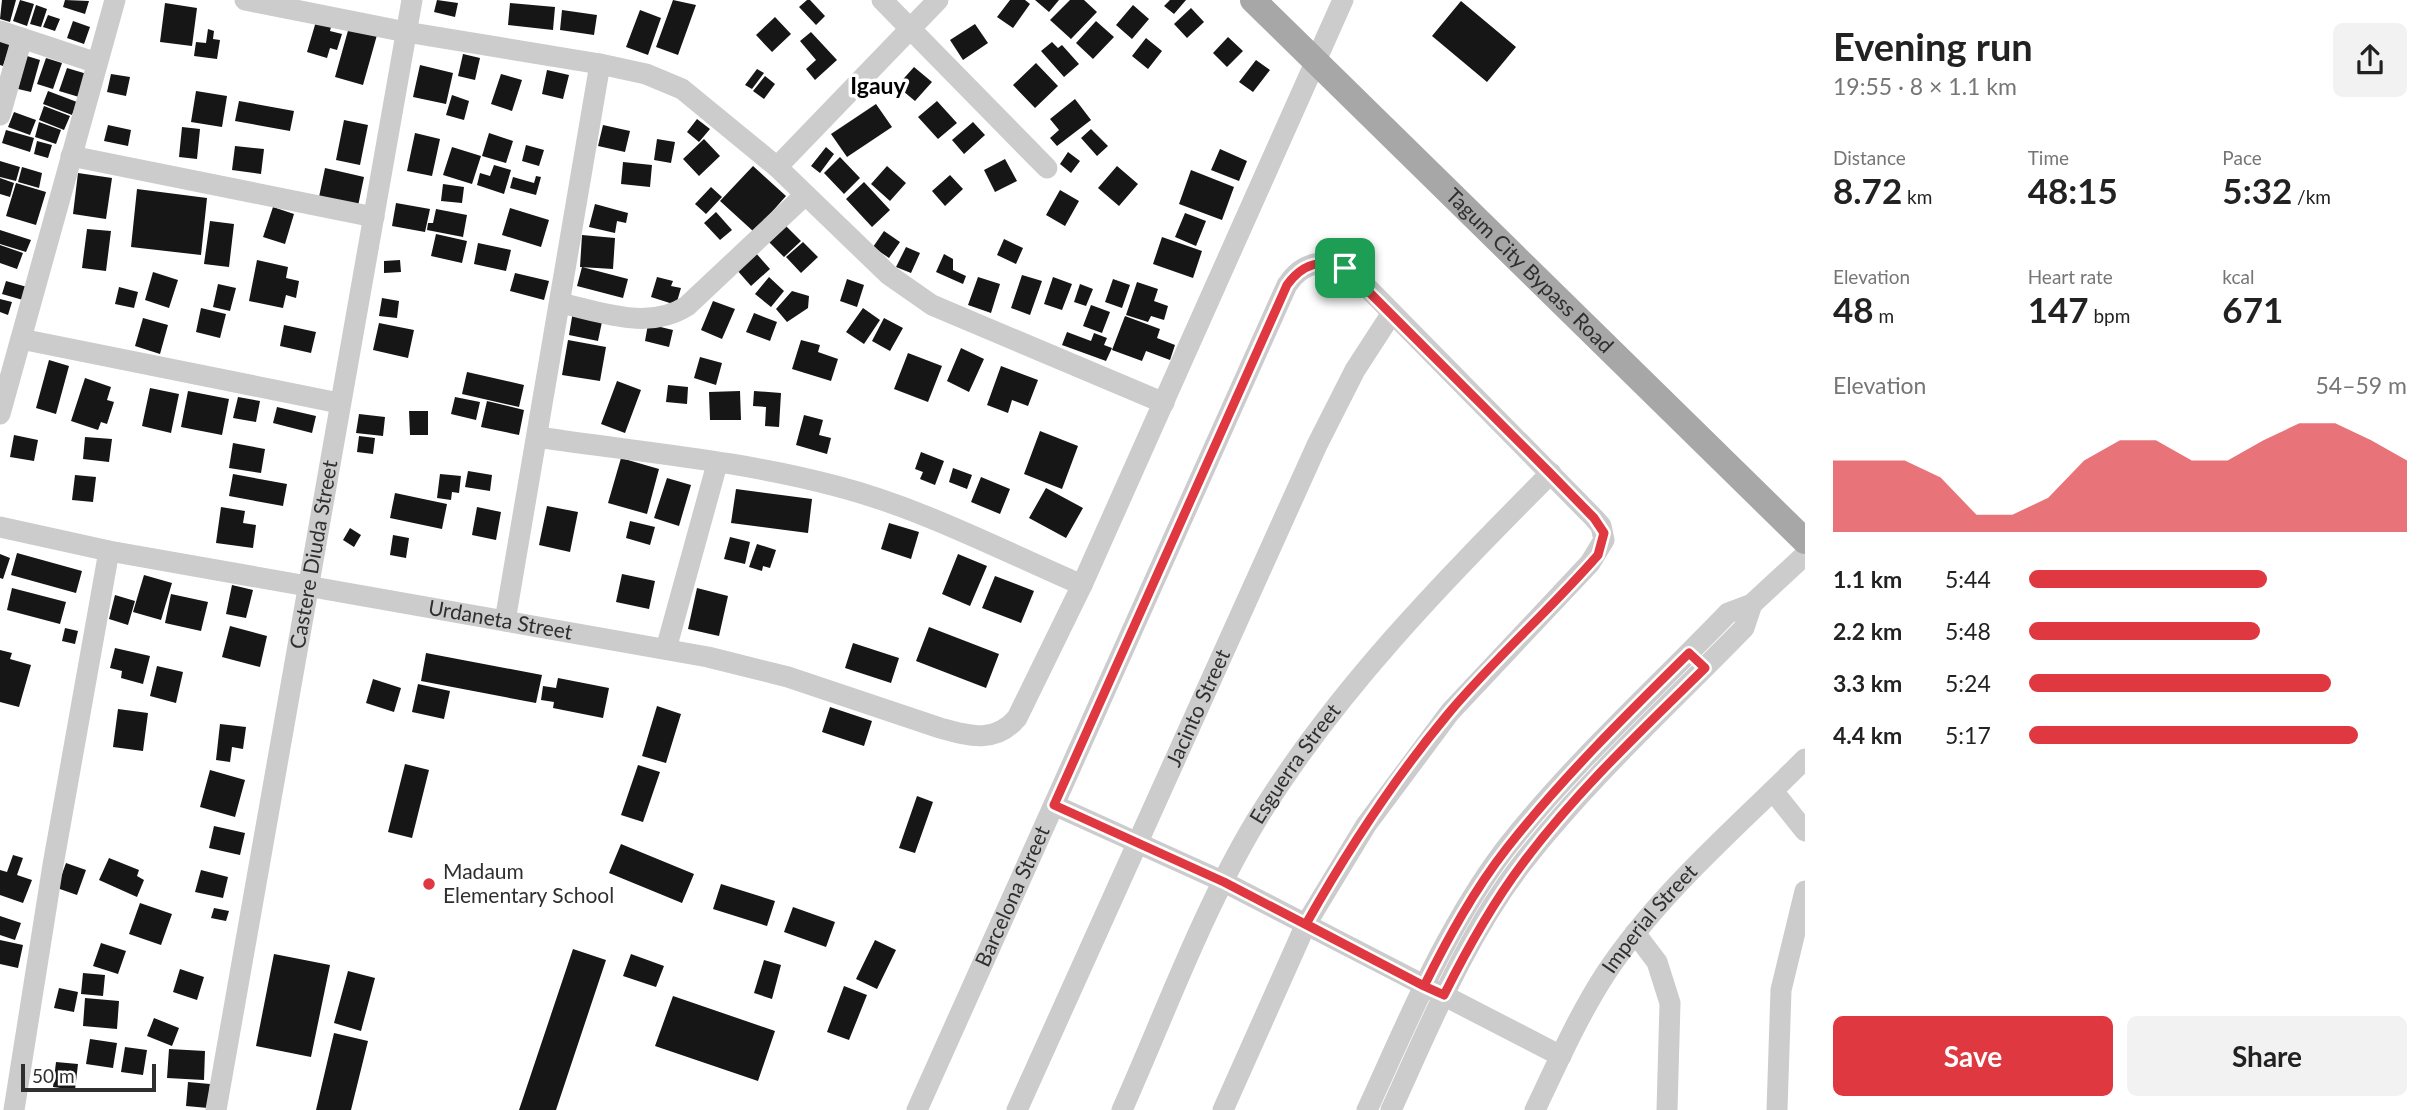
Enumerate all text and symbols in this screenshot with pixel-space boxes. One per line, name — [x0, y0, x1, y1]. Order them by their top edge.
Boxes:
text: Evening run — [1833, 23, 2033, 69]
button: share — [2333, 23, 2407, 97]
district label: Igauy — [850, 71, 907, 99]
text: 19:55 · 8 × 1.1 km — [1833, 72, 2017, 100]
text: Distance — [1833, 146, 1906, 169]
text: Time — [2028, 146, 2069, 169]
text: Pace — [2222, 146, 2262, 169]
text: 8.72 — [1833, 169, 1902, 211]
text: 48:15 — [2028, 169, 2118, 211]
text: 5:32 — [2222, 169, 2292, 211]
street label: Tagum City Bypass Road — [1441, 182, 1619, 357]
text: km — [1902, 185, 1932, 208]
text: /km — [2292, 185, 2331, 208]
pin — [1315, 238, 1375, 298]
icon: arrive — [1326, 249, 1364, 287]
text: Elevation — [1833, 265, 1910, 288]
text: Heart rate — [2028, 265, 2113, 288]
text: kcal — [2222, 265, 2254, 288]
text: 48 — [1833, 288, 1874, 330]
text: 147 — [2028, 288, 2089, 330]
text: 671 — [2222, 288, 2283, 330]
text: m — [1874, 304, 1894, 327]
text: bpm — [2089, 304, 2130, 327]
text: Elevation — [1833, 371, 1926, 399]
text: 54–59 m — [2315, 371, 2407, 399]
street label: Castere Diuda Street — [284, 458, 342, 651]
text: 1.1 km — [1833, 565, 1902, 593]
text: 5:44 — [1945, 565, 1991, 593]
street label: Urdaneta Street — [427, 594, 575, 644]
text: 2.2 km — [1833, 617, 1902, 645]
text: 5:48 — [1945, 617, 1991, 645]
street label: Jacinto Street — [1160, 645, 1234, 770]
text: 3.3 km — [1833, 669, 1902, 697]
text: 5:24 — [1945, 669, 1991, 697]
street label: Esguerra Street — [1243, 698, 1345, 828]
text: 4.4 km — [1833, 721, 1902, 749]
text: 5:17 — [1945, 721, 1991, 749]
street label: Barcelona Street — [969, 821, 1054, 970]
place label: Madaum Elementary School — [443, 858, 614, 907]
street label: Imperial Street — [1596, 858, 1702, 977]
marker: Madaum Elementary School — [421, 876, 437, 892]
button: Save — [1833, 1016, 2113, 1096]
button: Share — [2127, 1016, 2407, 1096]
scale bar — [21, 1061, 156, 1093]
text: 50 m — [32, 1064, 75, 1087]

